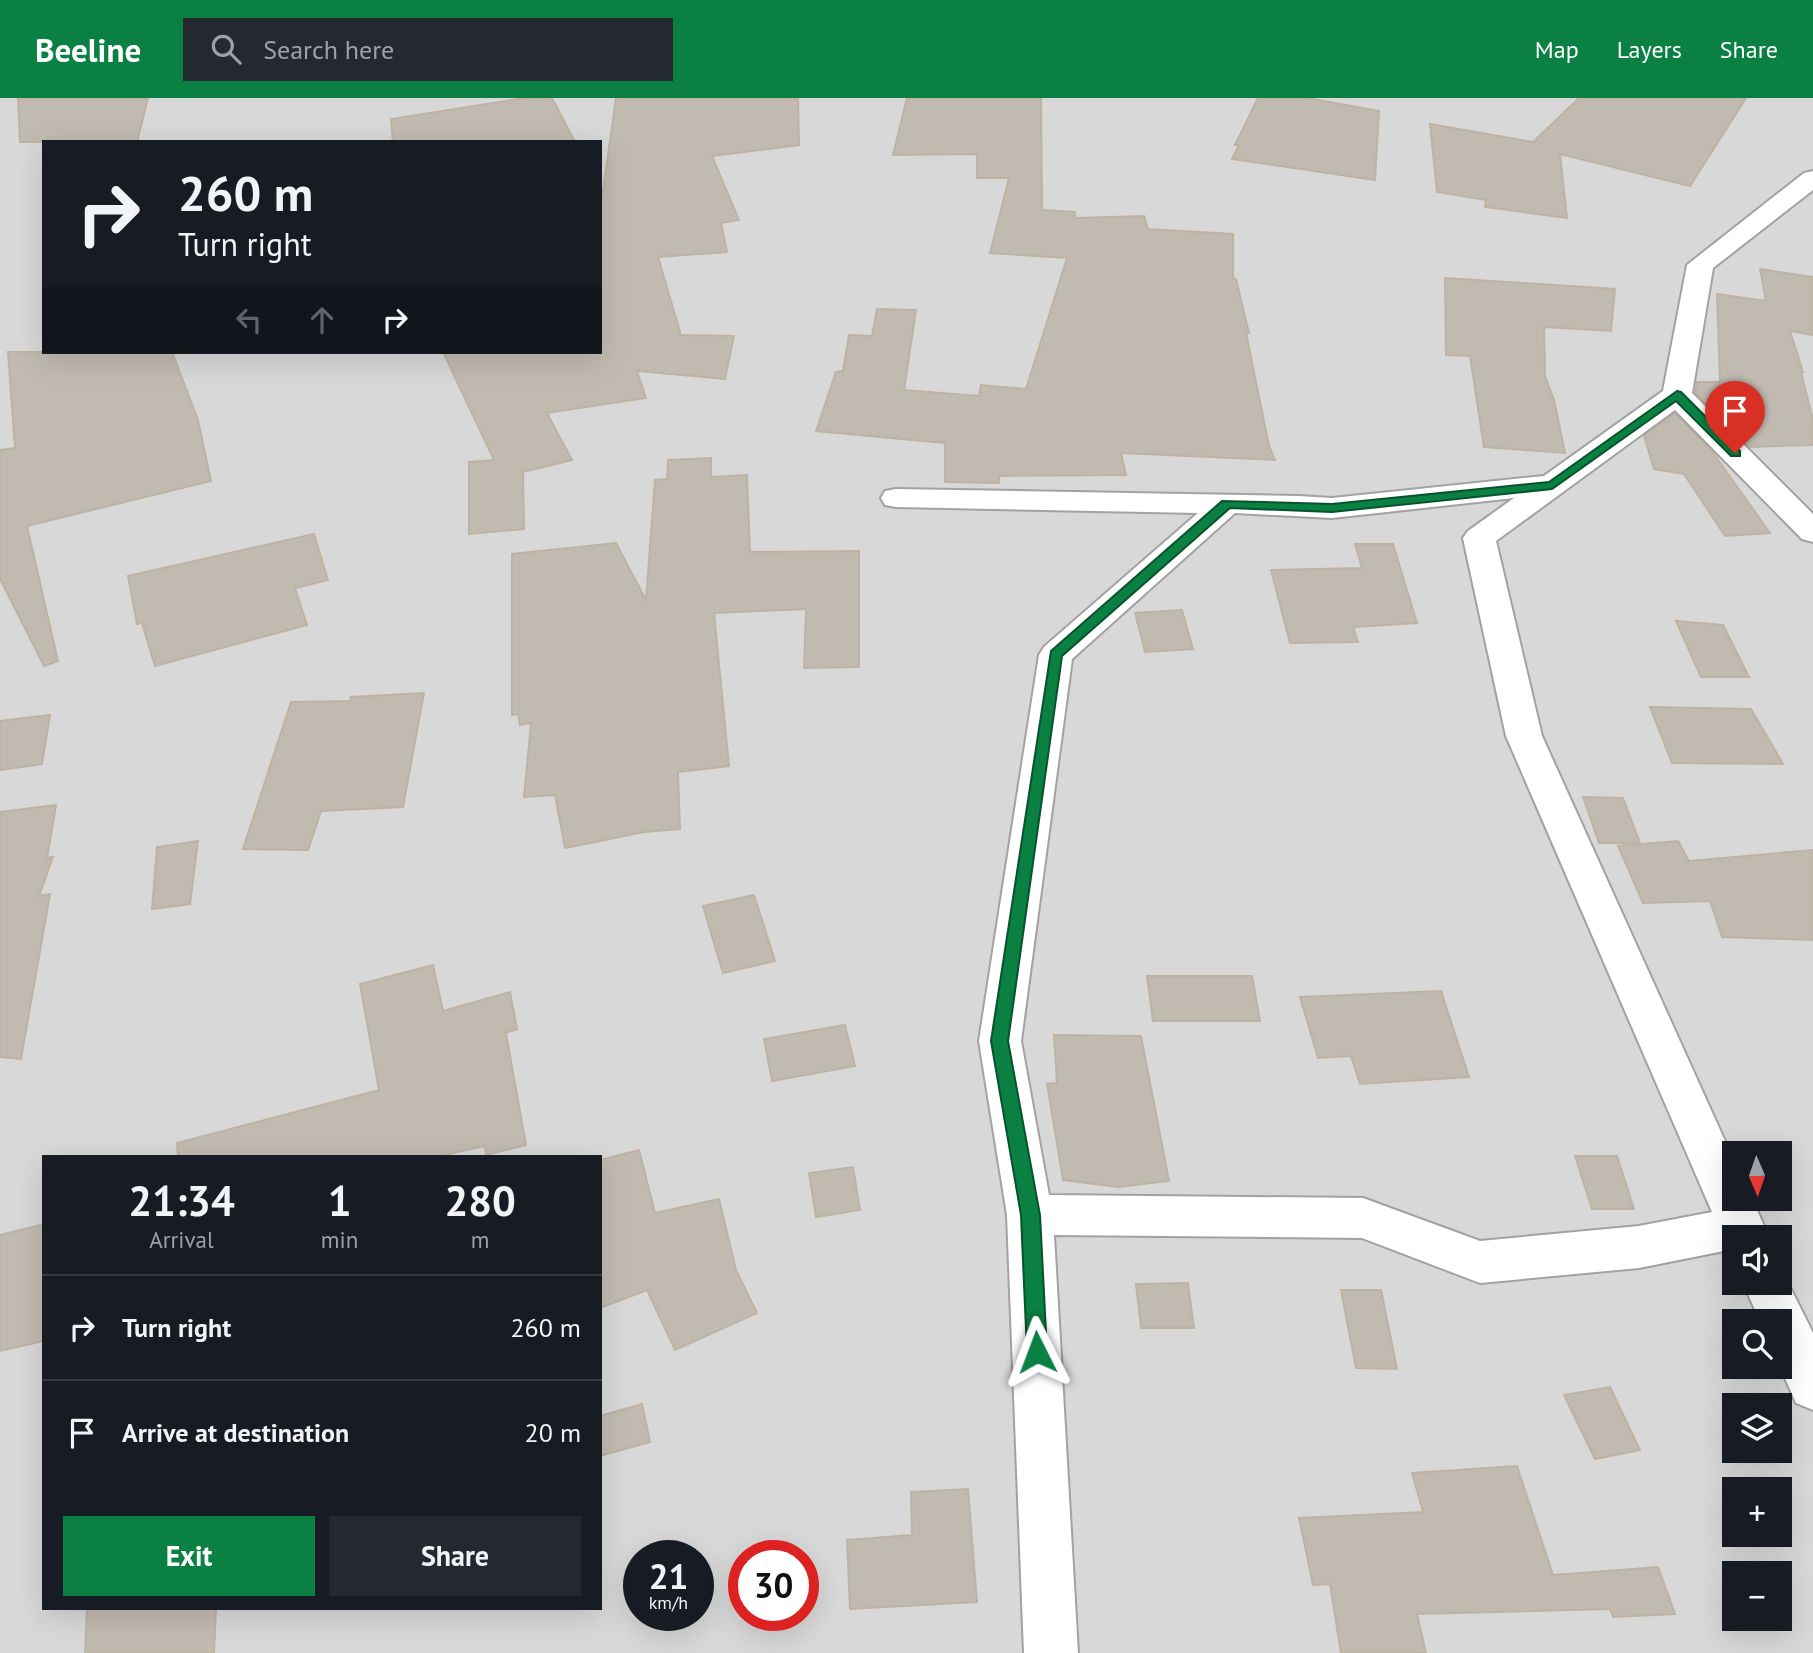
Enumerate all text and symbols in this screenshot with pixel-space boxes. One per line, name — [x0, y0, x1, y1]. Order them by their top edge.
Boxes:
search box — [183, 18, 673, 81]
text: Beeline — [35, 28, 141, 71]
icon: search — [207, 30, 245, 68]
text: Search here — [263, 33, 394, 66]
text: Map — [1535, 34, 1579, 65]
text: Layers — [1617, 34, 1682, 65]
text: Share — [1720, 34, 1778, 65]
text: 260 m — [178, 161, 313, 225]
icon: right — [63, 168, 154, 259]
text: Turn right — [178, 223, 312, 265]
icon: left — [230, 301, 268, 339]
icon: ahead — [303, 301, 341, 339]
icon: right — [376, 301, 414, 339]
pin — [1705, 381, 1765, 453]
icon: arrive — [1716, 392, 1754, 430]
north arrow — [1722, 1141, 1792, 1211]
map controls — [1722, 1141, 1792, 1631]
text: 21:34 — [128, 1173, 235, 1228]
text: 1 — [328, 1173, 351, 1228]
text: 280 — [444, 1173, 516, 1228]
text: Arrival — [149, 1225, 214, 1254]
text: min — [321, 1225, 358, 1254]
text: m — [471, 1225, 489, 1254]
button: sound — [1722, 1225, 1792, 1295]
icon: right — [63, 1309, 101, 1347]
button: search — [1722, 1309, 1792, 1379]
text: Turn right — [122, 1311, 231, 1344]
text: 260 m — [510, 1311, 581, 1344]
position arrow — [1000, 1315, 1074, 1389]
button: layers — [1722, 1393, 1792, 1463]
icon: arrive — [63, 1414, 101, 1452]
text: Arrive at destination — [122, 1416, 349, 1449]
text: 20 m — [525, 1416, 581, 1449]
button: + — [1722, 1477, 1792, 1547]
button: Exit — [63, 1516, 315, 1596]
button: Share — [329, 1516, 581, 1596]
speed limit sign: 30 — [728, 1540, 819, 1631]
text: 21 — [649, 1553, 688, 1599]
button: − — [1722, 1561, 1792, 1631]
text: km/h — [649, 1591, 688, 1614]

